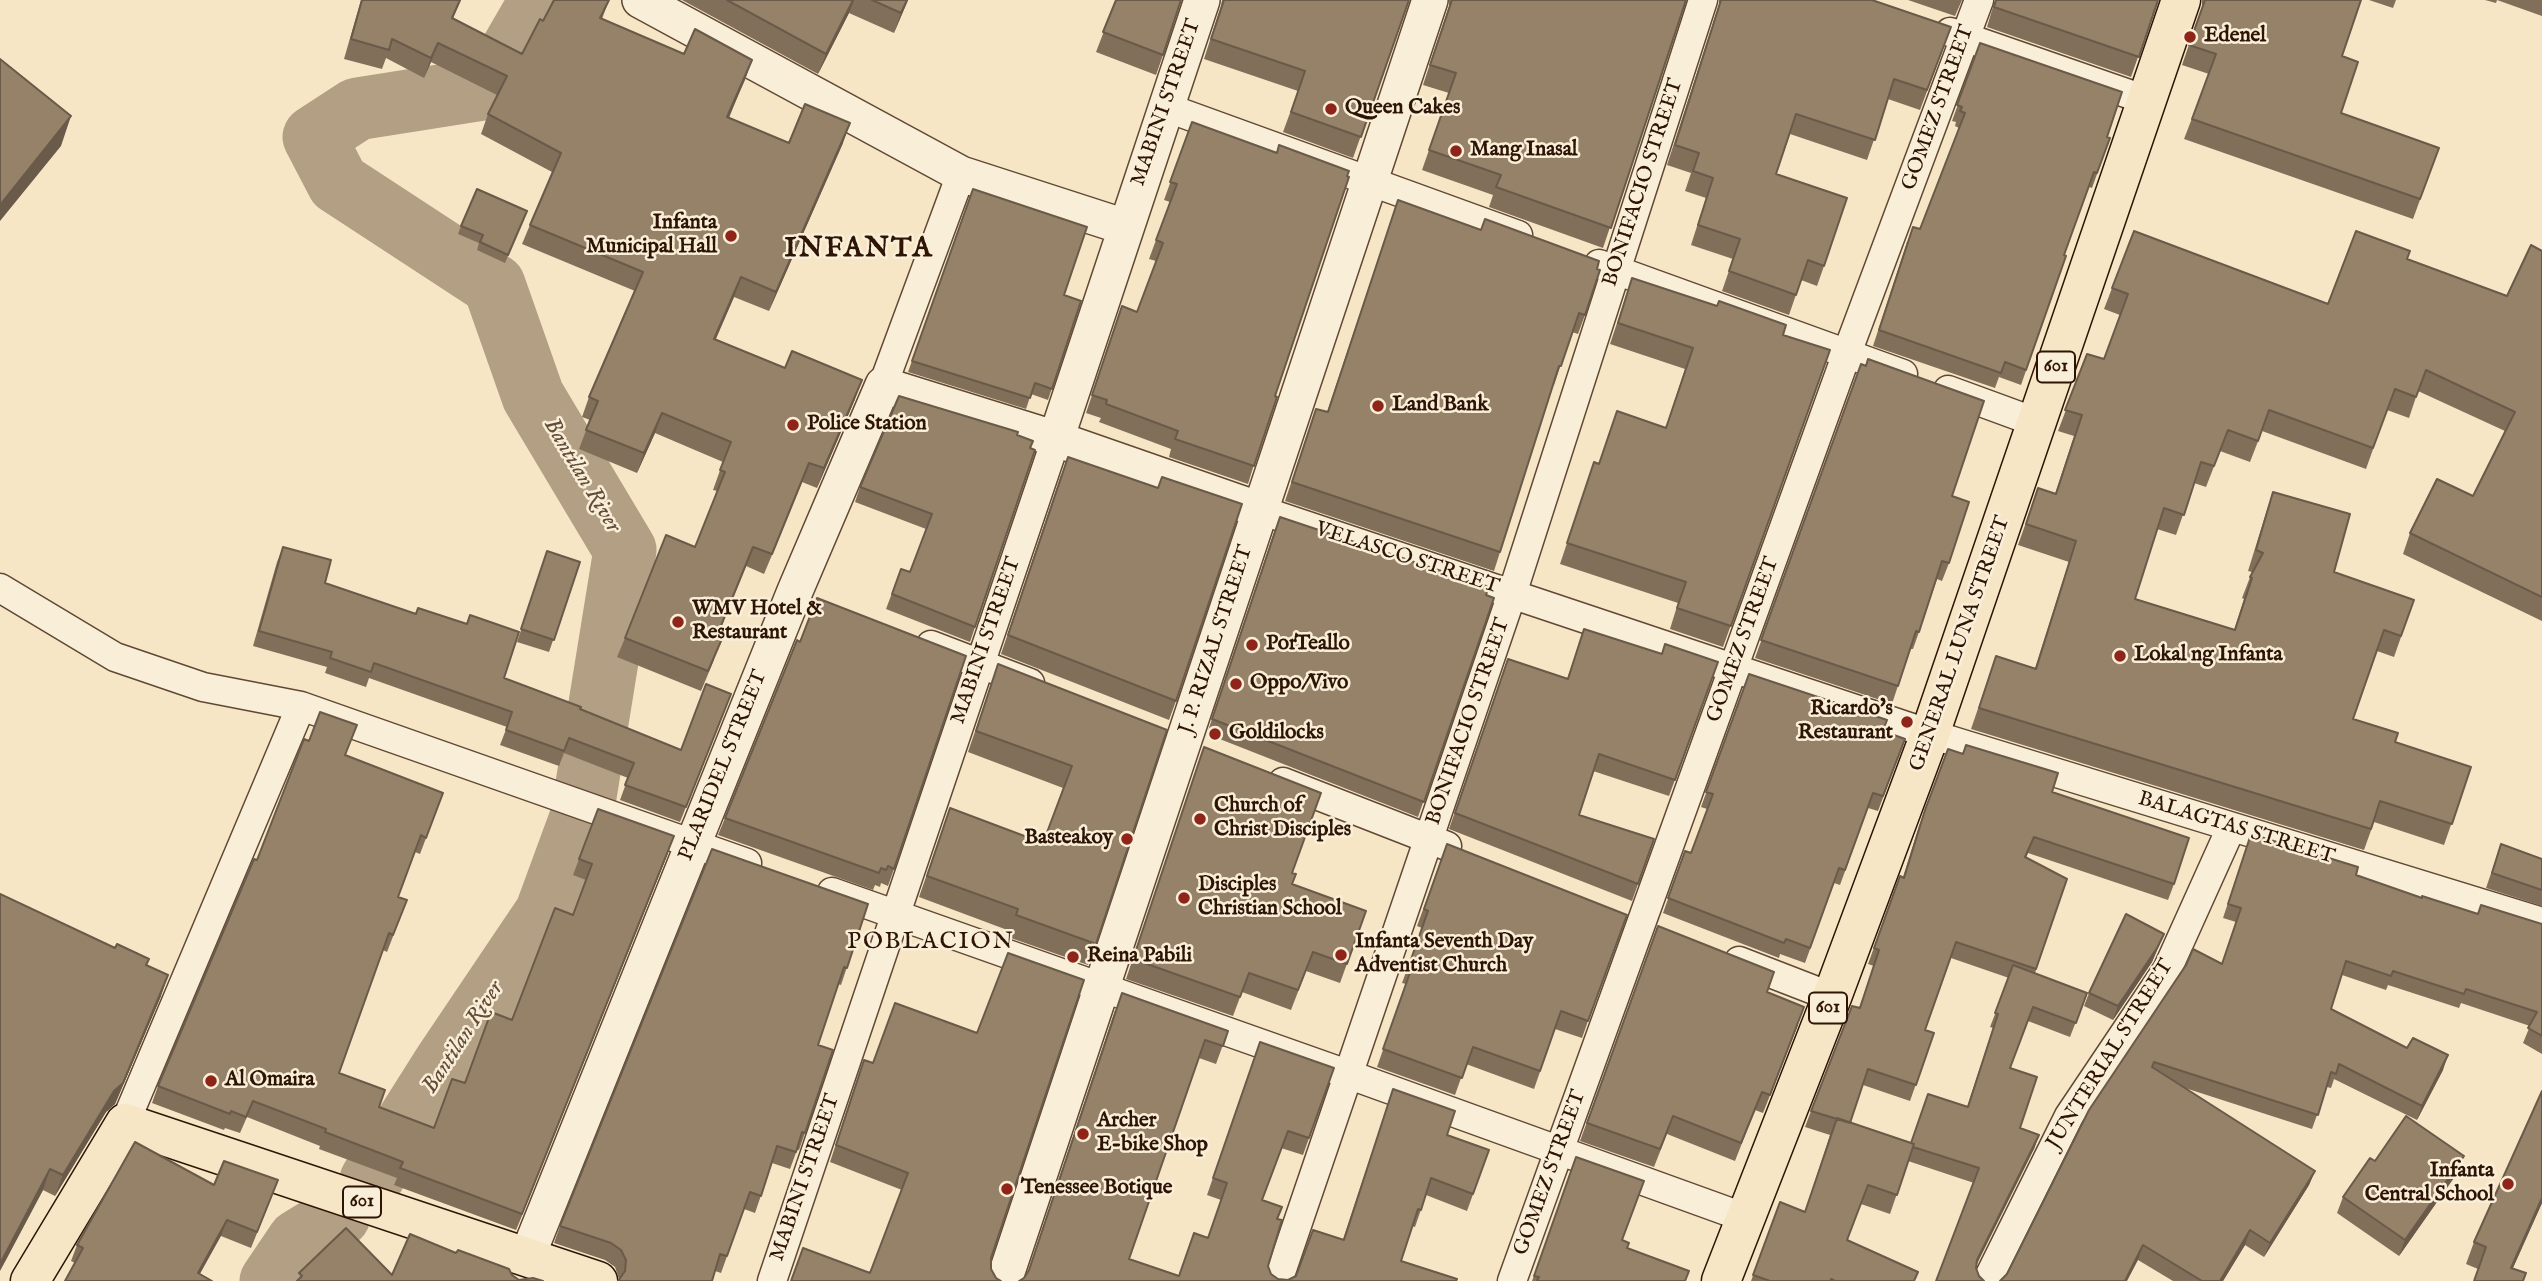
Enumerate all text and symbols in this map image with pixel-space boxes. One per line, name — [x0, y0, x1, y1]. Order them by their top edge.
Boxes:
street label: MABINI STREET — [1127, 16, 1207, 190]
street label: GOMEZ STREET — [1897, 22, 1981, 194]
place label: Edenel — [2204, 24, 2266, 50]
marker: Edenel — [2182, 29, 2198, 45]
street label: BONIFACIO STREET — [1598, 76, 1690, 290]
place label: Queen Cakes — [1345, 96, 1460, 122]
marker: Queen Cakes — [1323, 101, 1339, 117]
place label: Mang Inasal — [1470, 138, 1577, 164]
marker: Mang Inasal — [1448, 143, 1464, 159]
place label: Infanta Municipal Hall — [586, 211, 717, 261]
marker: Infanta Municipal Hall — [723, 228, 739, 244]
district label: INFANTA — [785, 233, 933, 267]
road number: 601 — [2037, 352, 2075, 382]
place label: Land Bank — [1392, 393, 1488, 419]
marker: Land Bank — [1370, 398, 1386, 414]
place label: Police Station — [807, 412, 927, 438]
water label: Bantilan River — [536, 414, 626, 538]
marker: Police Station — [785, 417, 801, 433]
street label: GENERAL LUNA STREET — [1905, 513, 2017, 775]
street label: VELASCO STREET — [1312, 517, 1502, 601]
street label: J. P. RIZAL STREET — [1175, 542, 1259, 738]
street label: MABINI STREET — [947, 554, 1027, 728]
street label: GOMEZ STREET — [1702, 554, 1786, 726]
place label: WMV Hotel & Restaurant — [692, 597, 822, 647]
marker: WMV Hotel & Restaurant — [670, 614, 686, 630]
street label: BONIFACIO STREET — [1422, 615, 1516, 829]
place label: PorTeallo — [1266, 632, 1350, 658]
marker: PorTeallo — [1244, 637, 1260, 653]
place label: Lokal ng Infanta — [2134, 643, 2282, 669]
marker: Lokal ng Infanta — [2112, 648, 2128, 664]
street label: PLARIDEL STREET — [674, 667, 774, 865]
place label: Oppo/Vivo — [1250, 671, 1348, 697]
marker: Oppo/Vivo — [1228, 676, 1244, 692]
place label: Ricardo's Restaurant — [1798, 697, 1893, 747]
marker: Ricardo's Restaurant — [1899, 714, 1915, 730]
place label: Goldilocks — [1229, 721, 1324, 747]
marker: Goldilocks — [1207, 726, 1223, 742]
street label: BALAGTAS STREET — [2135, 787, 2337, 871]
place label: Church of Christ Disciples — [1214, 794, 1351, 844]
marker: Church of Christ Disciples — [1192, 811, 1208, 827]
place label: Basteakoy — [1024, 826, 1113, 852]
marker: Basteakoy — [1119, 831, 1135, 847]
place label: Disciples Christian School — [1198, 873, 1342, 923]
marker: Disciples Christian School — [1176, 890, 1192, 906]
district label: POBLACION — [848, 929, 1014, 957]
place label: Infanta Seventh Day Adventist Church — [1355, 930, 1533, 980]
place label: Reina Pabili — [1087, 944, 1192, 970]
marker: Infanta Seventh Day Adventist Church — [1333, 947, 1349, 963]
marker: Reina Pabili — [1065, 949, 1081, 965]
street label: JUNTERIAL STREET — [2042, 955, 2180, 1155]
water label: Bantilan River — [417, 977, 511, 1099]
road number: 601 — [1809, 992, 1847, 1024]
place label: Al Omaira — [225, 1068, 315, 1094]
marker: Al Omaira — [203, 1073, 219, 1089]
street label: GOMEZ STREET — [1509, 1087, 1593, 1259]
street label: MABINI STREET — [766, 1091, 846, 1265]
place label: Archer E-bike Shop — [1097, 1109, 1208, 1159]
marker: Archer E-bike Shop — [1075, 1126, 1091, 1142]
place label: Infanta Central School — [2365, 1159, 2494, 1209]
place label: Tenessee Botique — [1021, 1176, 1172, 1202]
marker: Infanta Central School — [2500, 1176, 2516, 1192]
marker: Tenessee Botique — [999, 1181, 1015, 1197]
road number: 601 — [343, 1186, 381, 1218]

